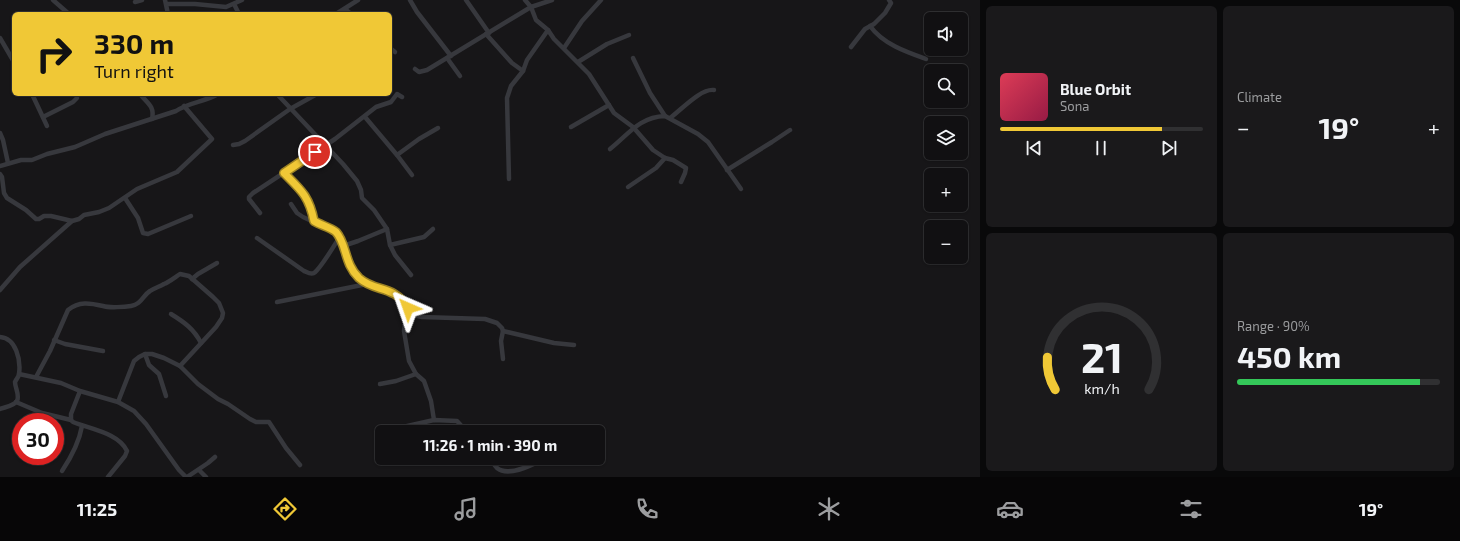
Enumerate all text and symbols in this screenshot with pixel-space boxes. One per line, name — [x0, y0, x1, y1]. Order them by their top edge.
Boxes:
map controls — [924, 12, 968, 264]
button: sound — [924, 12, 968, 56]
text: 330 m — [94, 26, 174, 60]
icon: right — [28, 28, 80, 80]
text: Turn right — [94, 60, 174, 82]
button: search — [924, 64, 968, 108]
text: Blue Orbit — [1060, 80, 1131, 98]
text: Climate — [1237, 89, 1282, 105]
text: Sona — [1060, 98, 1089, 114]
text: 19° — [1318, 109, 1359, 145]
text: − — [1237, 114, 1250, 140]
text: + — [1428, 114, 1440, 140]
button: layers — [924, 116, 968, 160]
pin — [298, 135, 332, 169]
icon: previous — [1023, 137, 1045, 159]
icon: pause — [1090, 137, 1112, 159]
icon: next — [1158, 137, 1180, 159]
icon: arrive — [304, 141, 326, 163]
button: + — [924, 168, 968, 212]
button: − — [924, 220, 968, 264]
position arrow — [387, 287, 429, 329]
text: Range · 90% — [1237, 318, 1310, 334]
text: 21 — [1080, 331, 1123, 381]
text: 450 km — [1237, 338, 1341, 374]
text: km/h — [1084, 379, 1119, 396]
speed limit sign: 30 — [12, 413, 64, 465]
text: 11:26 · 1 min · 390 m — [423, 436, 557, 454]
icon: directions — [271, 495, 299, 523]
icon: music — [452, 495, 480, 523]
icon: phone — [633, 495, 661, 523]
icon: climate — [815, 495, 843, 523]
icon: car — [996, 495, 1024, 523]
icon: filters — [1177, 495, 1205, 523]
text: 11:25 — [77, 498, 117, 520]
text: 19° — [1359, 498, 1383, 520]

